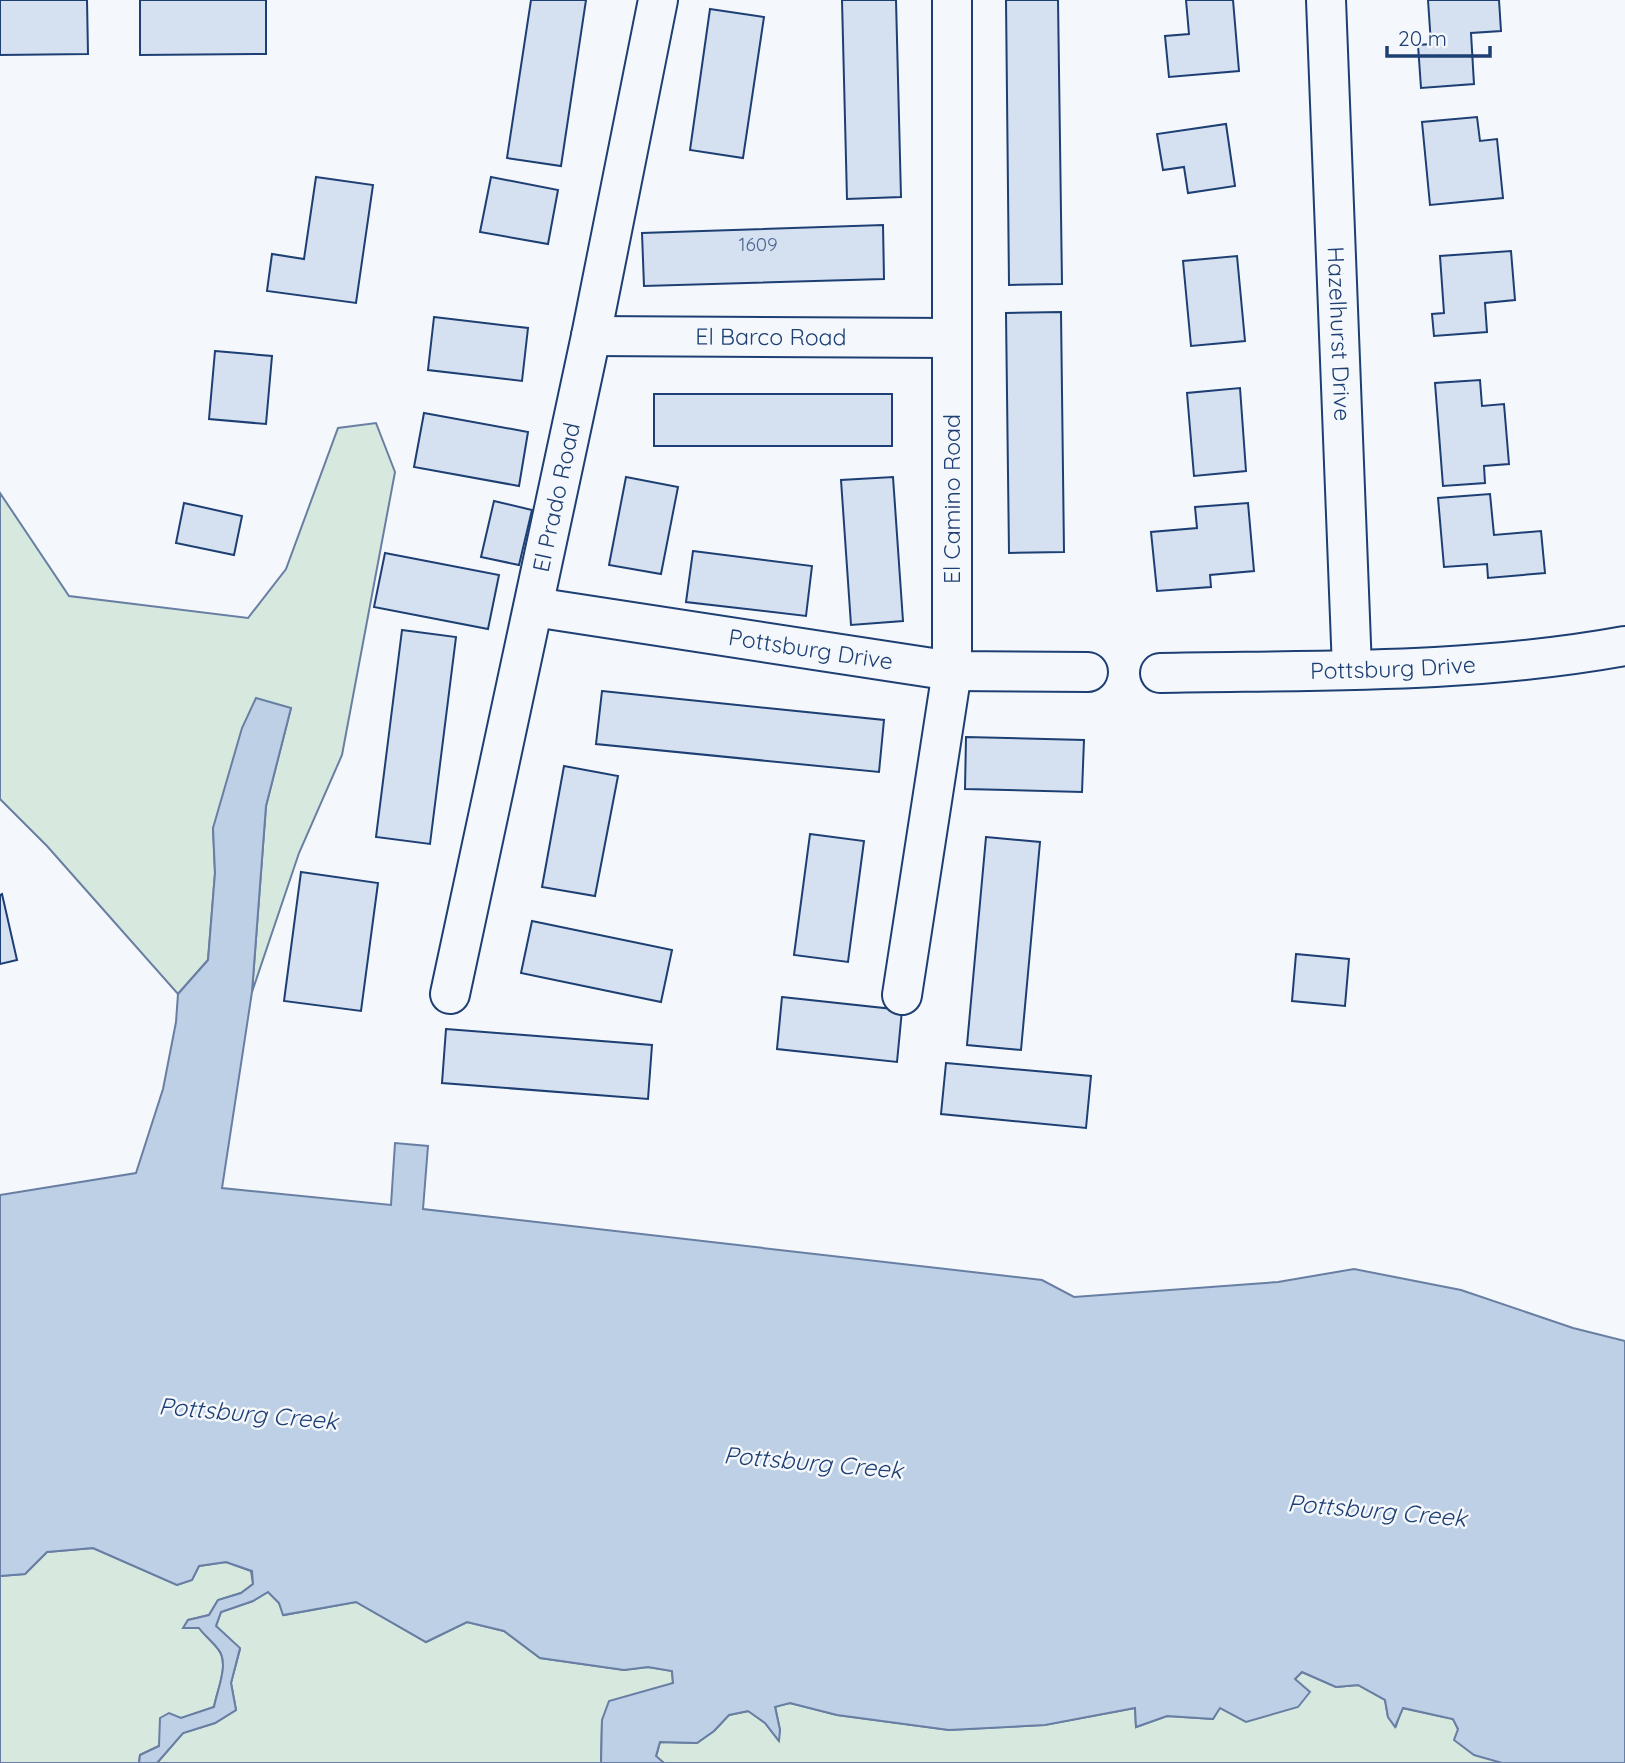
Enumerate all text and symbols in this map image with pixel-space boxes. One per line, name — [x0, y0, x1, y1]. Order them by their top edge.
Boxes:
scale bar — [1387, 14, 1490, 58]
text: 20 m — [1398, 25, 1447, 51]
house number: 1609 — [738, 232, 778, 256]
street label: Hazelhurst Drive — [1322, 246, 1357, 422]
street label: El Barco Road — [695, 322, 847, 351]
street label: El Camino Road — [937, 414, 966, 584]
street label: El Prado Road — [526, 420, 586, 575]
street label: Pottsburg Drive — [727, 622, 895, 676]
street label: Pottsburg Drive — [1310, 649, 1477, 685]
water label: Pottsburg Creek — [157, 1390, 341, 1436]
water label: Pottsburg Creek — [722, 1439, 906, 1485]
water label: Pottsburg Creek — [1286, 1487, 1470, 1533]

